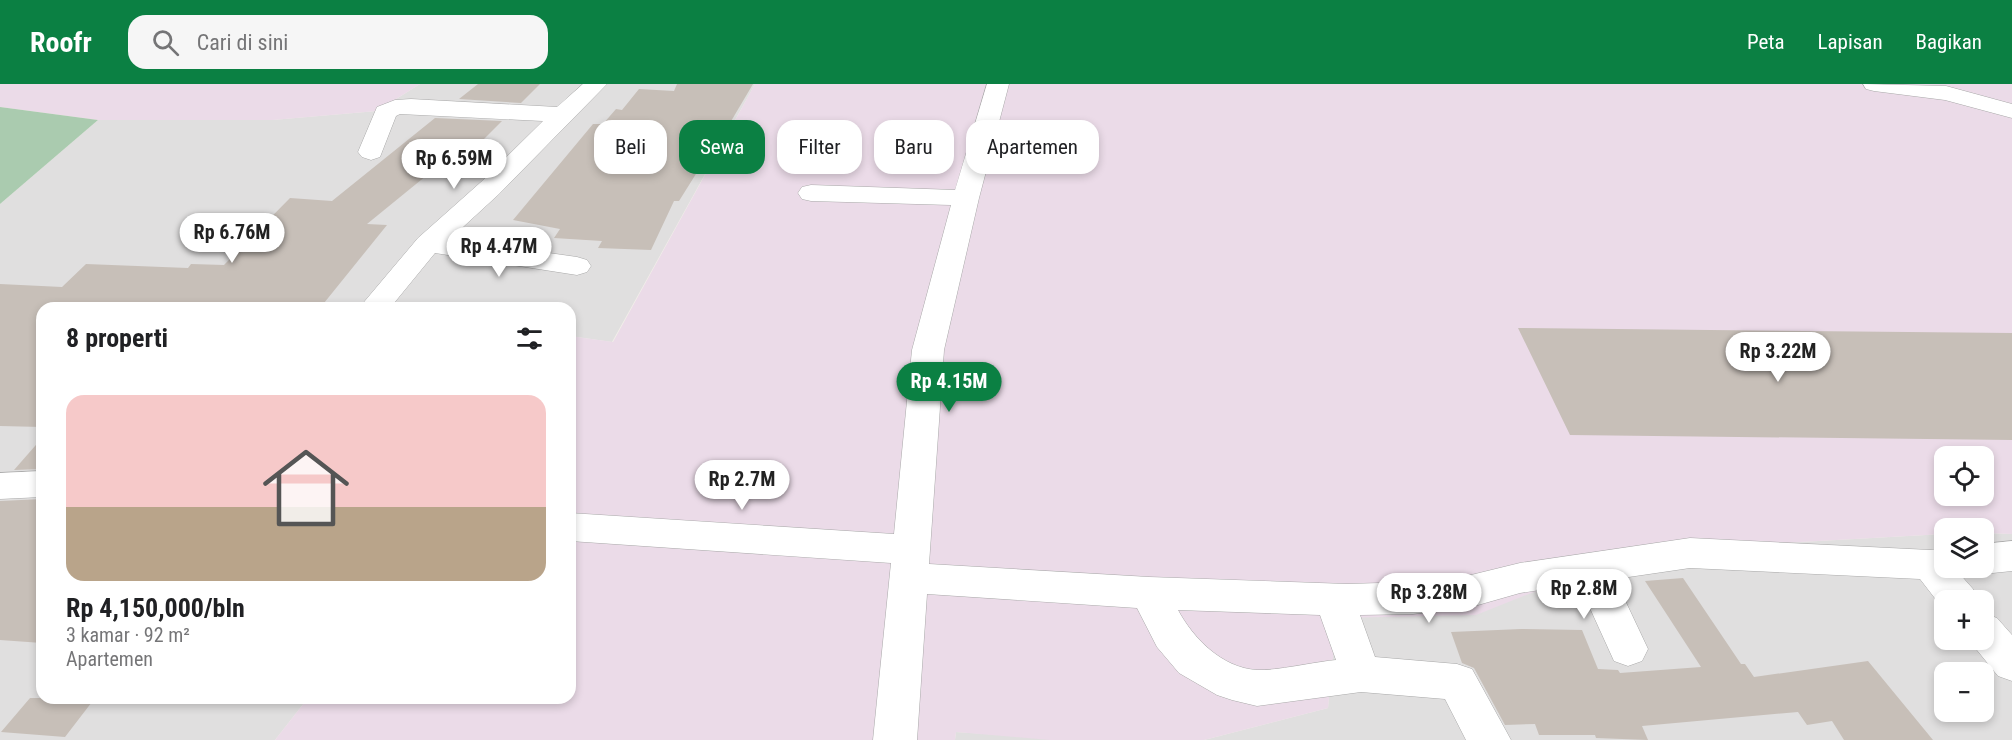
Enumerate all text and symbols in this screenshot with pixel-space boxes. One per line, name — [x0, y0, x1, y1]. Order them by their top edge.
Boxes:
search box — [128, 15, 548, 69]
text: Roofr — [30, 26, 92, 59]
icon: search — [149, 26, 182, 59]
text: Cari di sini — [197, 30, 288, 55]
text: Peta — [1747, 30, 1785, 54]
text: Lapisan — [1818, 30, 1883, 54]
text: Bagikan — [1916, 30, 1982, 54]
chip: Beli — [594, 120, 667, 174]
chip: Sewa — [679, 120, 765, 174]
chip: Filter — [777, 120, 862, 174]
chip: Baru — [874, 120, 954, 174]
chip: Apartemen — [966, 120, 1099, 174]
pin: Rp 6.59M — [392, 139, 516, 190]
text: Rp 6.59M — [416, 146, 492, 170]
pin: Rp 6.76M — [170, 213, 294, 264]
text: Rp 6.76M — [194, 220, 270, 244]
pin: Rp 4.47M — [437, 227, 561, 278]
text: Rp 4.47M — [461, 234, 537, 258]
icon: filters — [513, 322, 546, 355]
text: 8 properti — [66, 323, 168, 353]
pin: Rp 3.22M — [1716, 332, 1840, 383]
text: Rp 3.22M — [1740, 339, 1816, 363]
pin: Rp 4.15M — [887, 362, 1011, 413]
text: Rp 4.15M — [911, 369, 987, 393]
icon: home — [252, 434, 360, 542]
map controls — [1934, 446, 1994, 722]
button: locate — [1934, 446, 1994, 506]
pin: Rp 2.7M — [687, 460, 797, 511]
text: Rp 2.7M — [709, 467, 775, 491]
button: layers — [1934, 518, 1994, 578]
pin: Rp 2.8M — [1529, 569, 1639, 620]
pin: Rp 3.28M — [1367, 573, 1491, 624]
text: Rp 2.8M — [1551, 576, 1617, 600]
text: Rp 3.28M — [1391, 580, 1467, 604]
button: + — [1934, 590, 1994, 650]
text: Rp 4,150,000/bln — [66, 593, 245, 623]
text: 3 kamar · 92 m² — [66, 623, 190, 647]
text: Apartemen — [66, 647, 153, 671]
button: − — [1934, 662, 1994, 722]

